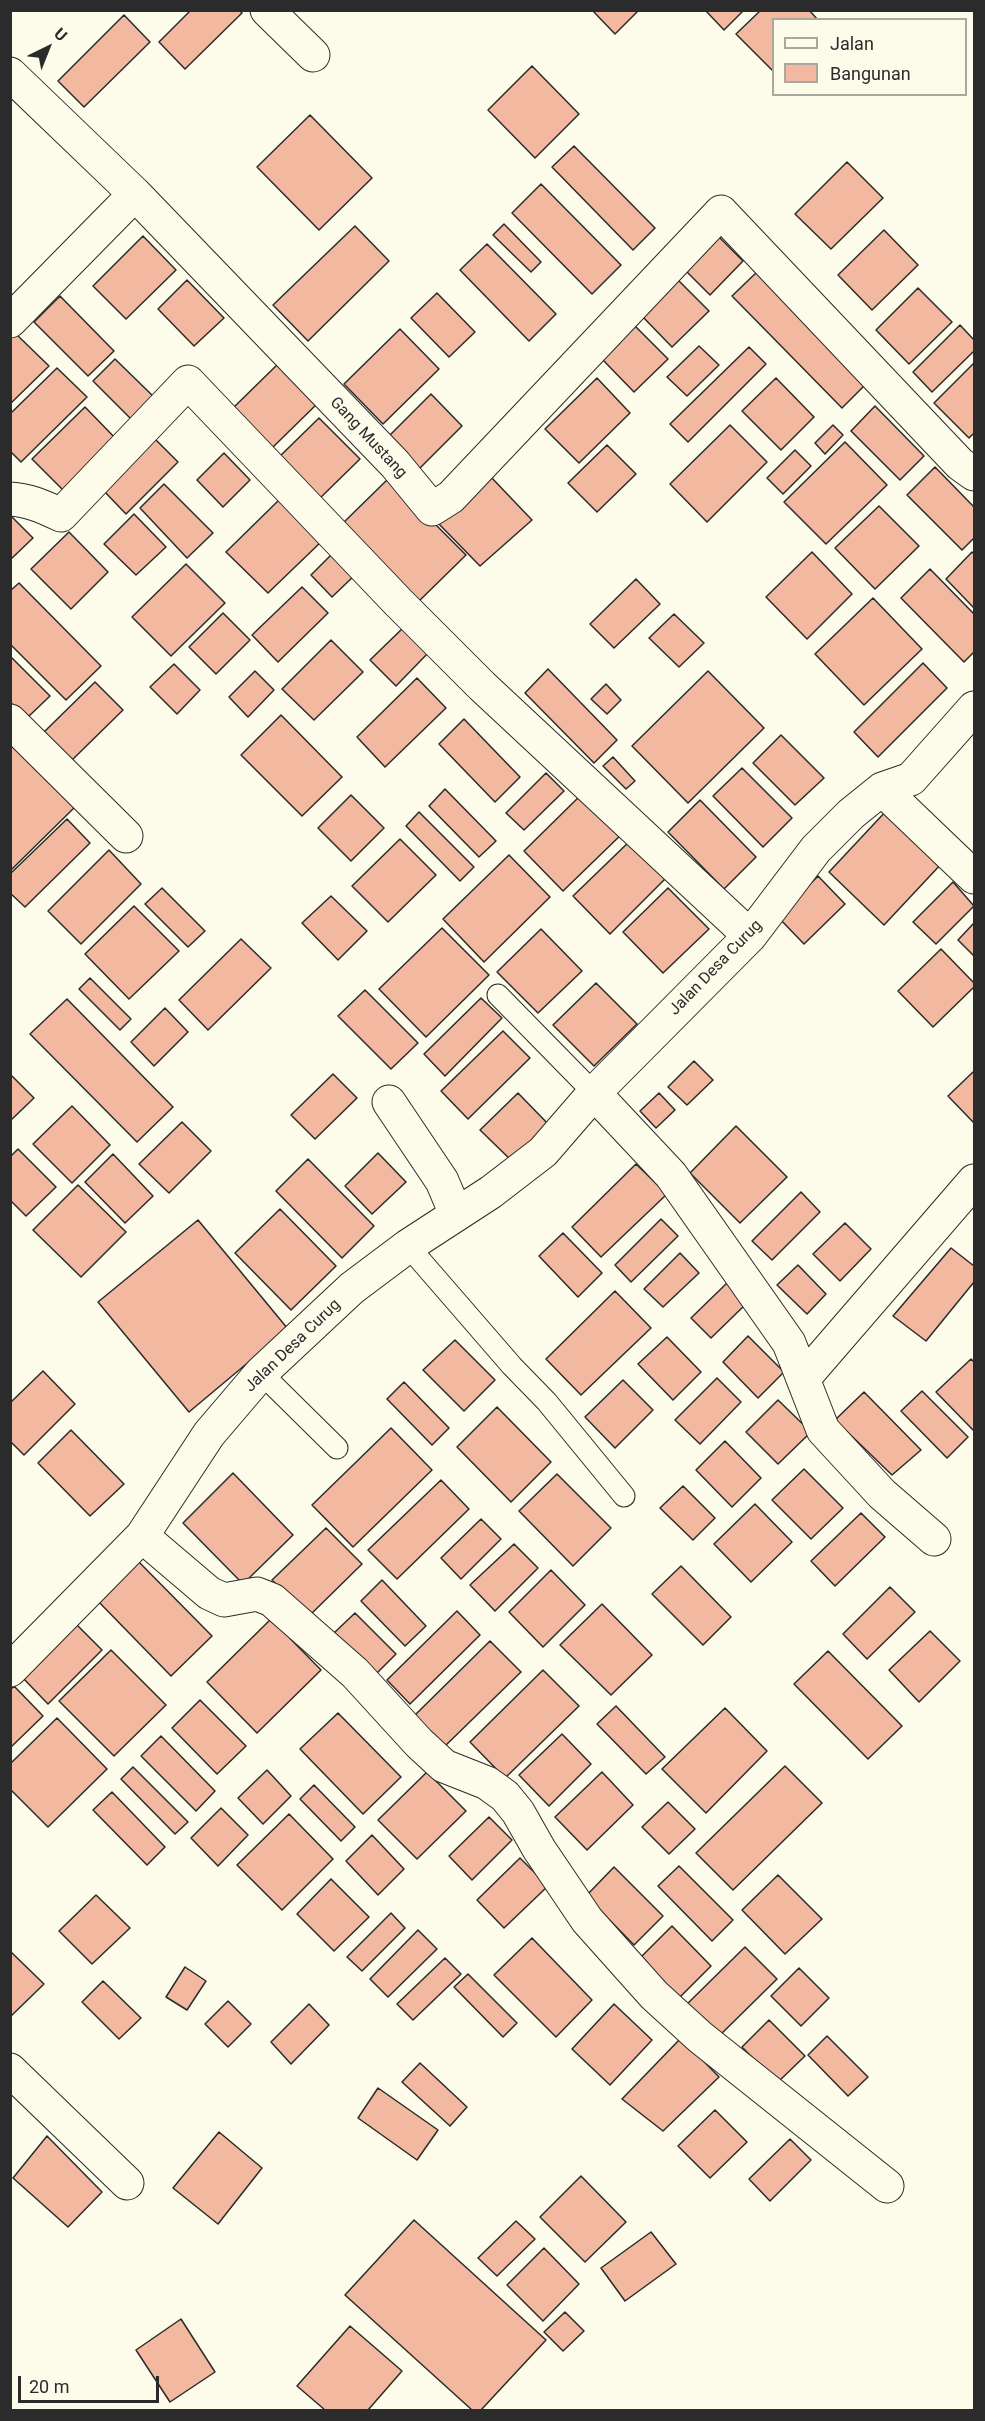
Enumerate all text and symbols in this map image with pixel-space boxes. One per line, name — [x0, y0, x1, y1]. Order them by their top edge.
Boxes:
north arrow — [18, 18, 78, 78]
legend — [772, 18, 967, 96]
text: U — [50, 24, 71, 45]
text: Jalan — [830, 33, 874, 54]
text: Bangunan — [830, 63, 911, 84]
street label: Gang Mustang — [325, 393, 411, 483]
street label: Jalan Desa Curug — [666, 916, 766, 1020]
street label: Jalan Desa Curug — [241, 1296, 345, 1396]
scale bar — [21, 2364, 162, 2402]
text: 20 m — [29, 2376, 69, 2397]

